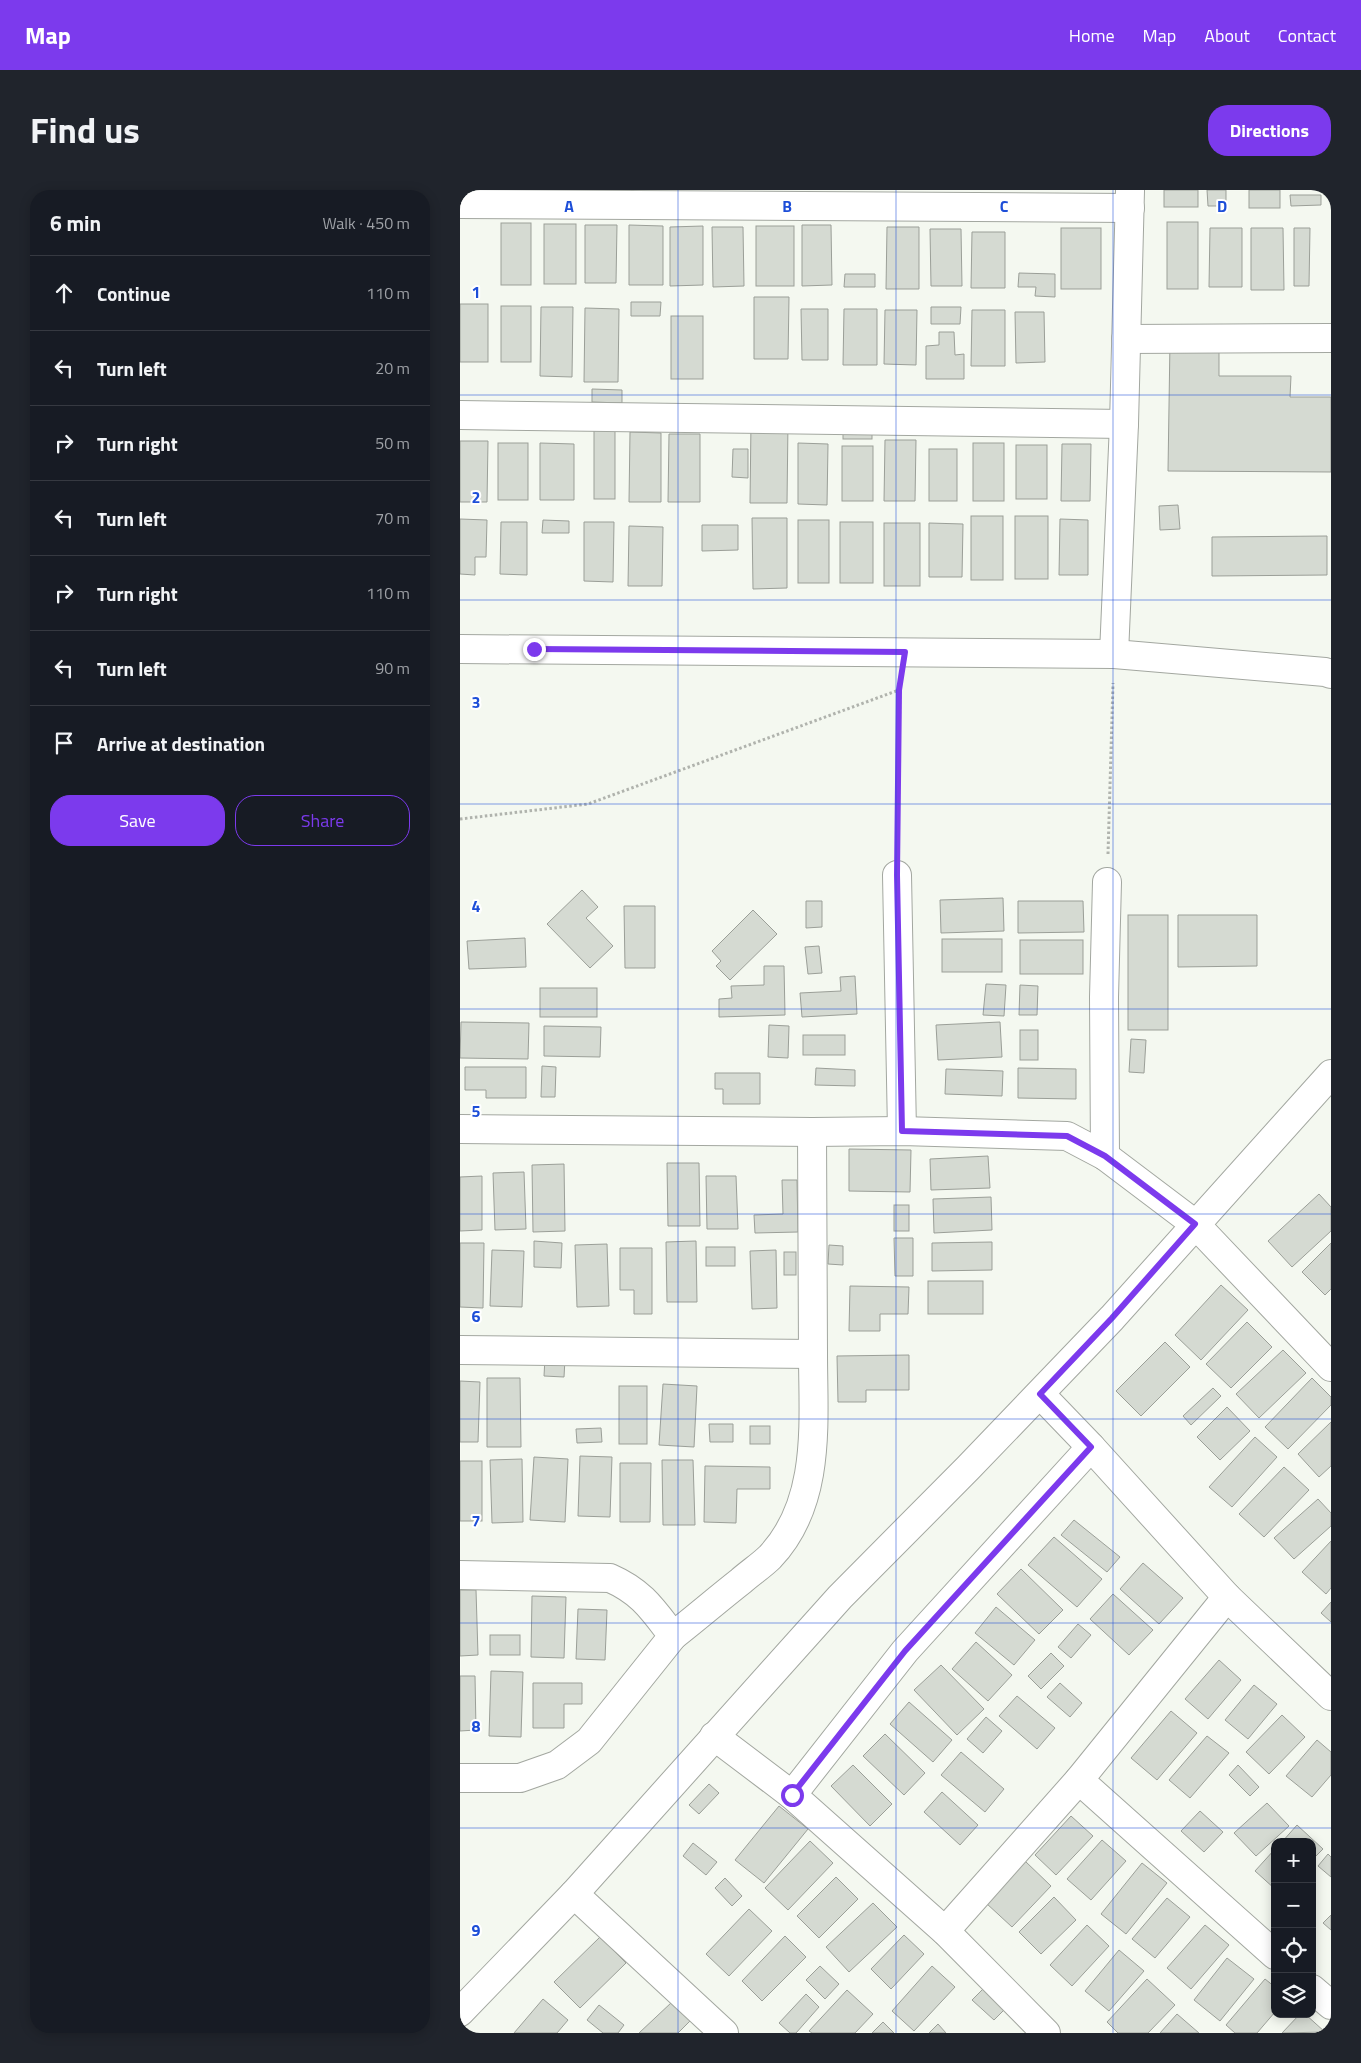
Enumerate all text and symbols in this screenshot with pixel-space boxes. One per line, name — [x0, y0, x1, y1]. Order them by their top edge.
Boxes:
text: Map — [25, 17, 71, 53]
text: Home — [1069, 22, 1115, 49]
text: Map — [1143, 22, 1176, 49]
text: About — [1204, 22, 1250, 49]
text: Contact — [1278, 22, 1336, 49]
text: Find us — [30, 103, 140, 157]
button: Directions — [1208, 105, 1331, 156]
text: A — [564, 194, 574, 218]
text: B — [782, 194, 792, 218]
text: C — [1000, 194, 1009, 218]
text: D — [1217, 194, 1227, 218]
text: 6 min — [50, 207, 101, 239]
text: Walk · 450 m — [322, 211, 410, 235]
icon: ahead — [50, 279, 78, 307]
text: Continue — [97, 279, 170, 308]
text: 1 — [472, 280, 480, 304]
text: 110 m — [366, 281, 410, 305]
icon: left — [50, 354, 78, 382]
text: Turn left — [97, 354, 167, 383]
text: 20 m — [375, 356, 410, 380]
icon: right — [50, 429, 78, 457]
text: Turn right — [97, 429, 178, 458]
text: 50 m — [375, 431, 410, 455]
text: 2 — [472, 485, 480, 509]
icon: left — [50, 504, 78, 532]
text: Turn left — [97, 504, 167, 533]
text: 70 m — [375, 506, 410, 530]
icon: right — [50, 579, 78, 607]
text: Turn right — [97, 579, 178, 608]
text: 110 m — [366, 581, 410, 605]
route end — [523, 638, 546, 661]
icon: left — [50, 654, 78, 682]
text: Turn left — [97, 654, 167, 683]
text: 90 m — [375, 656, 410, 680]
text: 3 — [472, 690, 480, 714]
icon: arrive — [50, 729, 78, 757]
text: Arrive at destination — [97, 729, 265, 758]
button: Save — [50, 795, 225, 846]
button: Share — [235, 795, 410, 846]
text: 4 — [472, 894, 481, 918]
text: 5 — [472, 1099, 481, 1123]
text: 6 — [472, 1304, 481, 1328]
text: 7 — [472, 1509, 480, 1533]
text: 8 — [472, 1714, 481, 1738]
route start — [781, 1784, 804, 1807]
map controls — [1271, 1838, 1316, 2018]
button: + — [1271, 1838, 1316, 1883]
button: − — [1271, 1883, 1316, 1928]
text: 9 — [472, 1918, 481, 1942]
button: locate — [1271, 1928, 1316, 1973]
button: layers — [1271, 1973, 1316, 2018]

